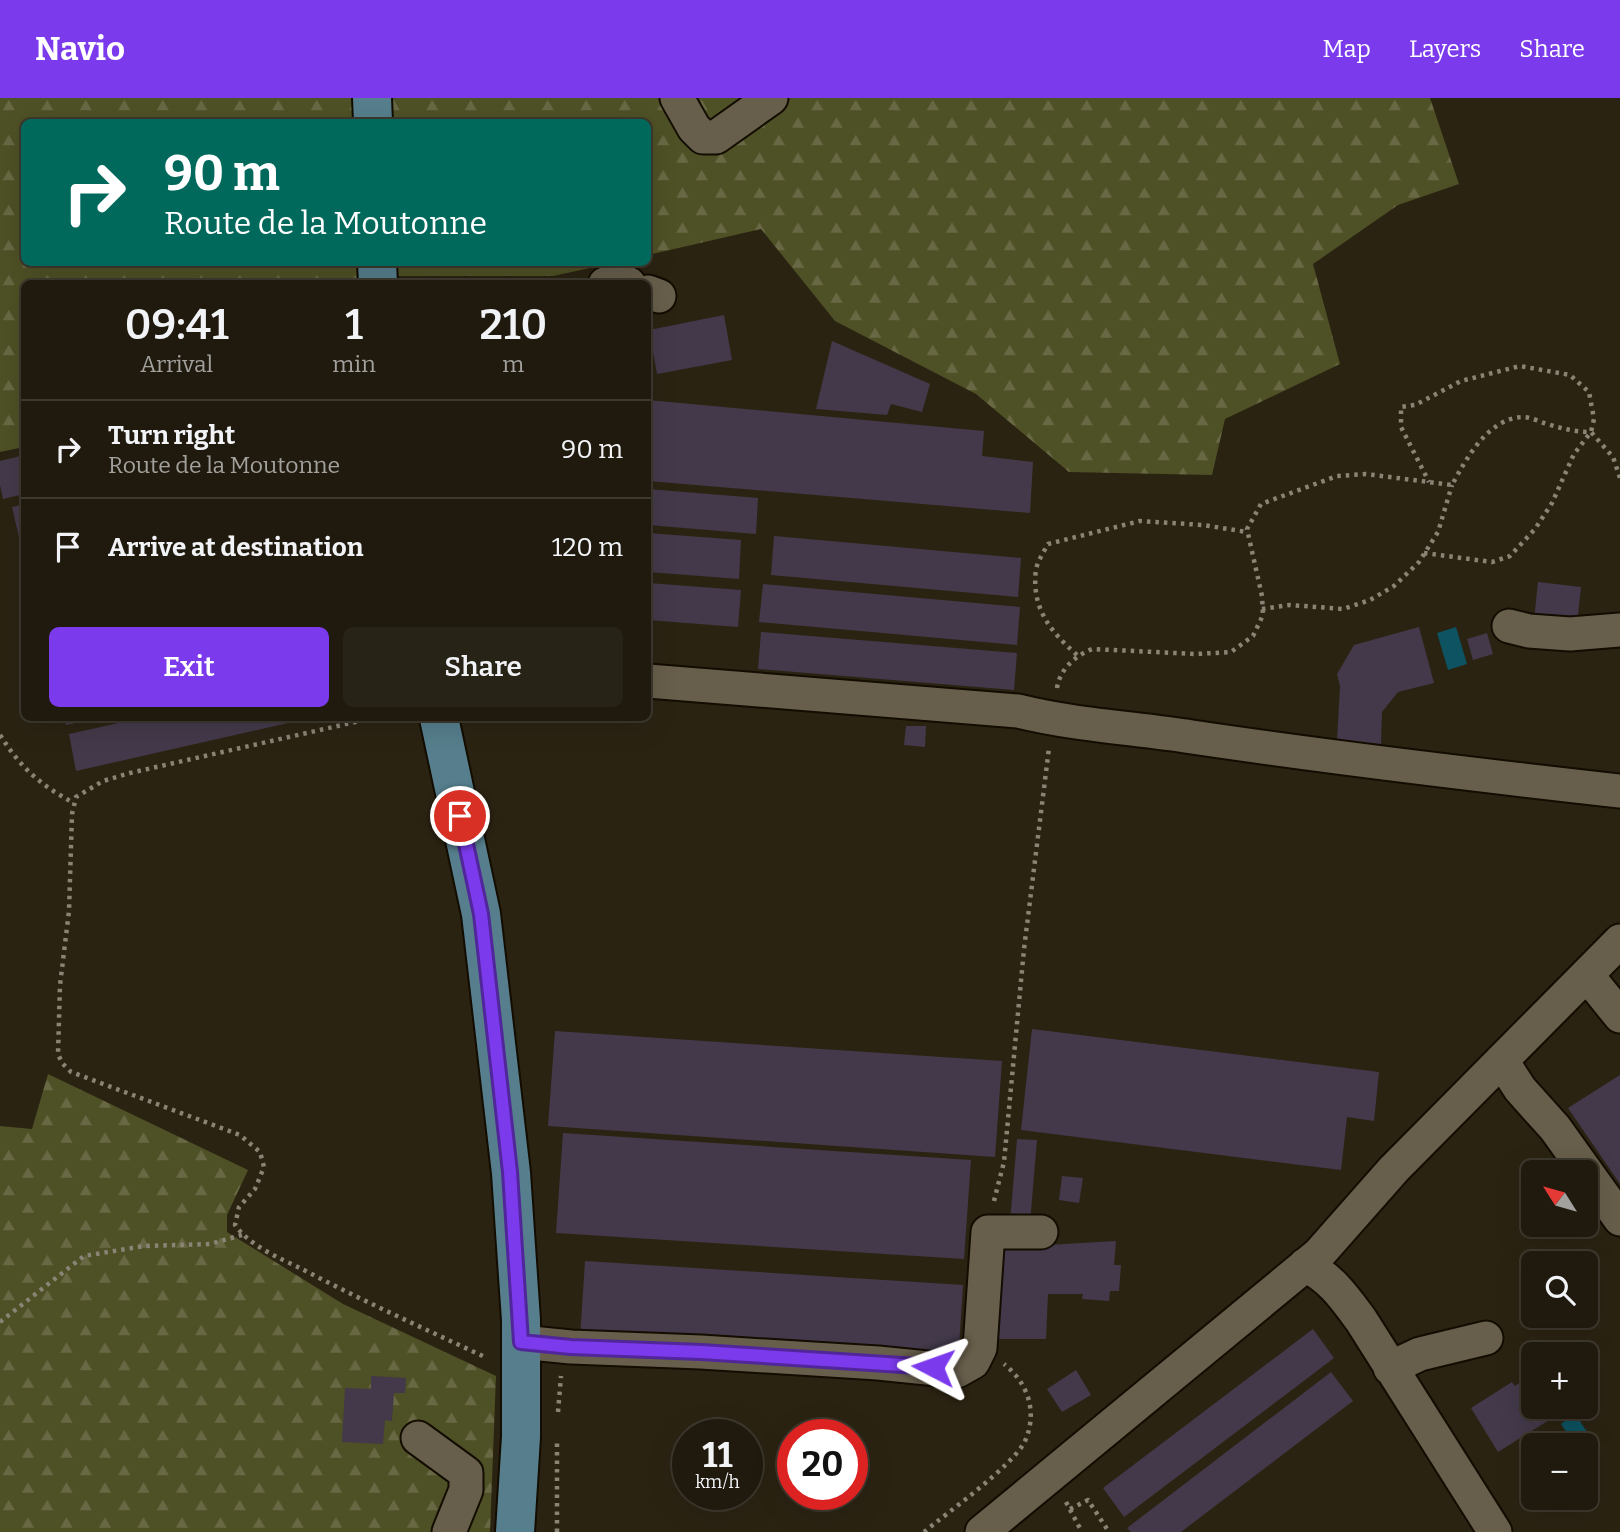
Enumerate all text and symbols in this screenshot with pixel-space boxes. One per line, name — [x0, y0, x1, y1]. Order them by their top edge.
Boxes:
text: Navio — [35, 29, 125, 69]
text: Map — [1323, 35, 1371, 63]
text: Layers — [1409, 35, 1481, 63]
text: Share — [1519, 35, 1585, 63]
text: 90 m — [164, 144, 280, 203]
icon: right — [49, 147, 140, 238]
text: Route de la Moutonne — [164, 204, 487, 242]
text: 09:41 — [125, 300, 229, 350]
text: 1 — [345, 300, 363, 350]
text: 210 — [479, 300, 547, 350]
text: Arrival — [140, 350, 213, 378]
text: min — [332, 350, 376, 378]
text: m — [502, 350, 524, 378]
text: Turn right — [108, 420, 235, 451]
icon: right — [49, 430, 87, 468]
text: 90 m — [561, 434, 623, 465]
text: Route de la Moutonne — [108, 451, 340, 479]
icon: arrive — [49, 528, 87, 566]
text: Arrive at destination — [108, 532, 363, 563]
text: 120 m — [552, 532, 623, 563]
button: Exit — [49, 627, 329, 707]
button: Share — [343, 627, 623, 707]
pin — [430, 786, 490, 846]
icon: arrive — [441, 797, 479, 835]
north arrow — [1521, 1160, 1598, 1237]
map controls — [1521, 1160, 1598, 1510]
button: search — [1521, 1251, 1598, 1328]
position arrow — [896, 1330, 970, 1404]
button: + — [1521, 1342, 1598, 1419]
speed limit sign: 20 — [777, 1419, 868, 1510]
button: − — [1521, 1433, 1598, 1510]
text: 11 — [702, 1434, 733, 1476]
text: km/h — [695, 1471, 740, 1493]

